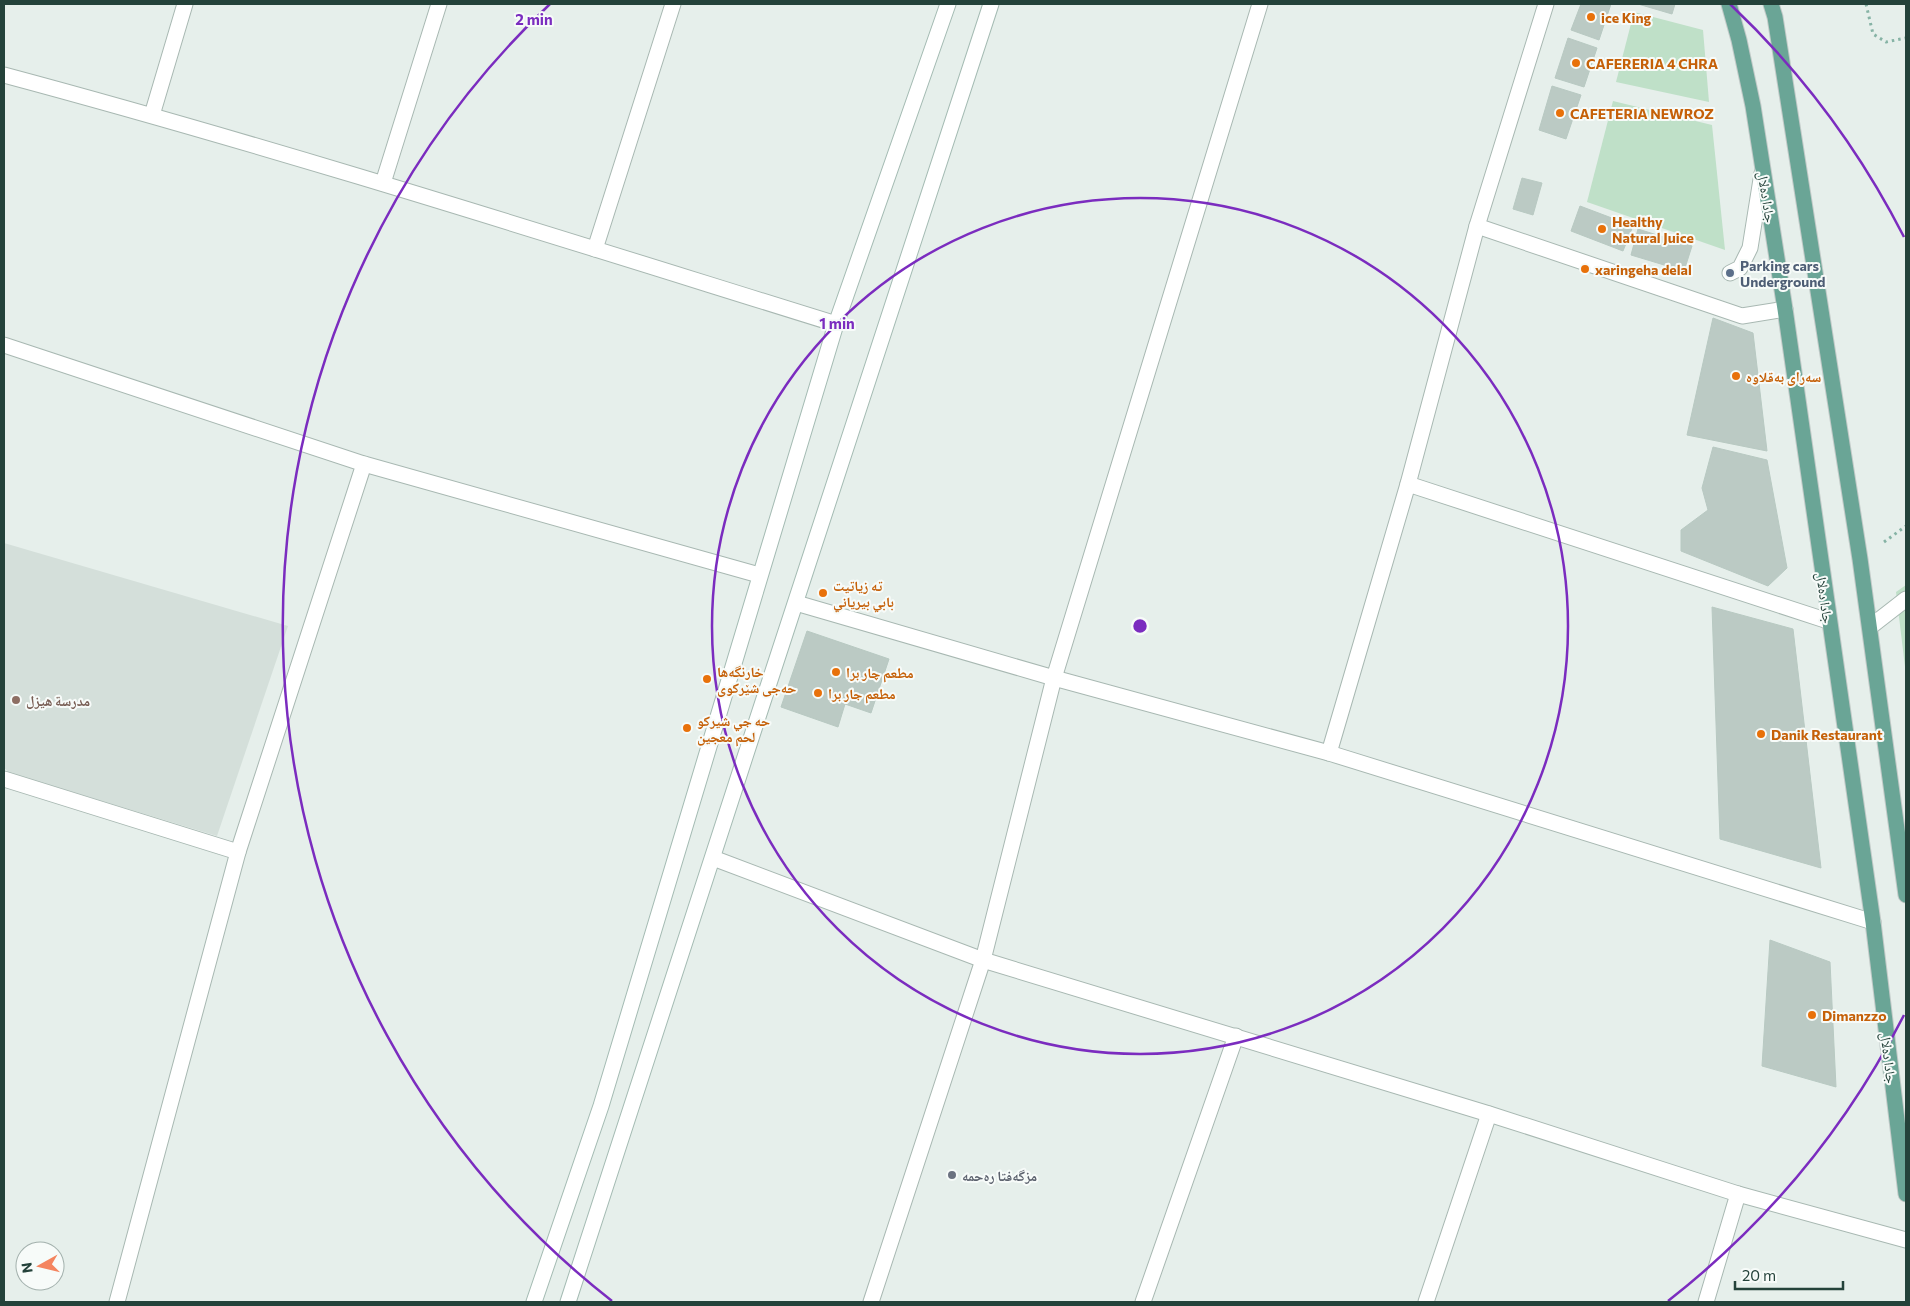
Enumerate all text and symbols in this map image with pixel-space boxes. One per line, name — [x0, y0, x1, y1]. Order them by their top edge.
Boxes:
place label: ice King — [1601, 9, 1652, 26]
text: 2 min — [515, 10, 553, 28]
marker: ice King — [1585, 11, 1597, 23]
place label: CAFERERIA 4 CHRA — [1586, 55, 1718, 72]
marker: CAFERERIA 4 CHRA — [1570, 57, 1582, 69]
place label: CAFETERIA NEWROZ — [1570, 105, 1714, 122]
marker: CAFETERIA NEWROZ — [1554, 107, 1566, 119]
street label: جادا دەلال — [1754, 170, 1779, 224]
place label: Healthy Natural Juice — [1612, 213, 1694, 246]
marker: Healthy Natural Juice — [1596, 223, 1608, 235]
place label: Parking cars Underground — [1740, 257, 1826, 290]
place label: xaringeha delal — [1595, 261, 1692, 278]
marker: xaringeha delal — [1579, 263, 1591, 275]
marker: Parking cars Underground — [1724, 267, 1736, 279]
text: 1 min — [819, 314, 855, 332]
place label: سەراى بەقلاوە — [1746, 368, 1821, 386]
marker: سەراى بەقلاوە — [1730, 370, 1742, 382]
street label: جادا دەلال — [1812, 571, 1837, 625]
place label: ته زياتيت بابي بيرياني — [833, 577, 894, 613]
marker: ته زياتيت بابي بيرياني — [817, 587, 829, 599]
centre of rings — [1131, 617, 1149, 635]
place label: خارنگەها حەجى شێركوى — [717, 663, 796, 697]
place label: مطعم چار برا — [846, 664, 914, 683]
marker: مطعم چار برا — [830, 666, 842, 678]
marker: خارنگەها حەجى شێركوى — [701, 673, 713, 685]
place label: مطعم جار برا — [828, 685, 896, 704]
marker: مطعم جار برا — [812, 687, 824, 699]
place label: مدرسة هيزل — [26, 692, 90, 709]
marker: مدرسة هيزل — [10, 694, 22, 706]
place label: حه جي شيركو لحم معجين — [697, 712, 770, 747]
marker: حه جي شيركو لحم معجين — [681, 722, 693, 734]
place label: Danik Restaurant — [1771, 726, 1883, 743]
marker: Danik Restaurant — [1755, 728, 1767, 740]
place label: Dimanzzo — [1822, 1007, 1887, 1024]
marker: Dimanzzo — [1806, 1009, 1818, 1021]
street label: جادا دەلال — [1876, 1031, 1901, 1085]
place label: مزگەفتا رەحمە — [962, 1167, 1037, 1184]
marker: مزگەفتا رەحمە — [946, 1169, 958, 1181]
north arrow — [15, 1241, 65, 1291]
scale bar — [1735, 1258, 1842, 1290]
text: N — [17, 1261, 36, 1274]
text: 20 m — [1742, 1266, 1776, 1284]

